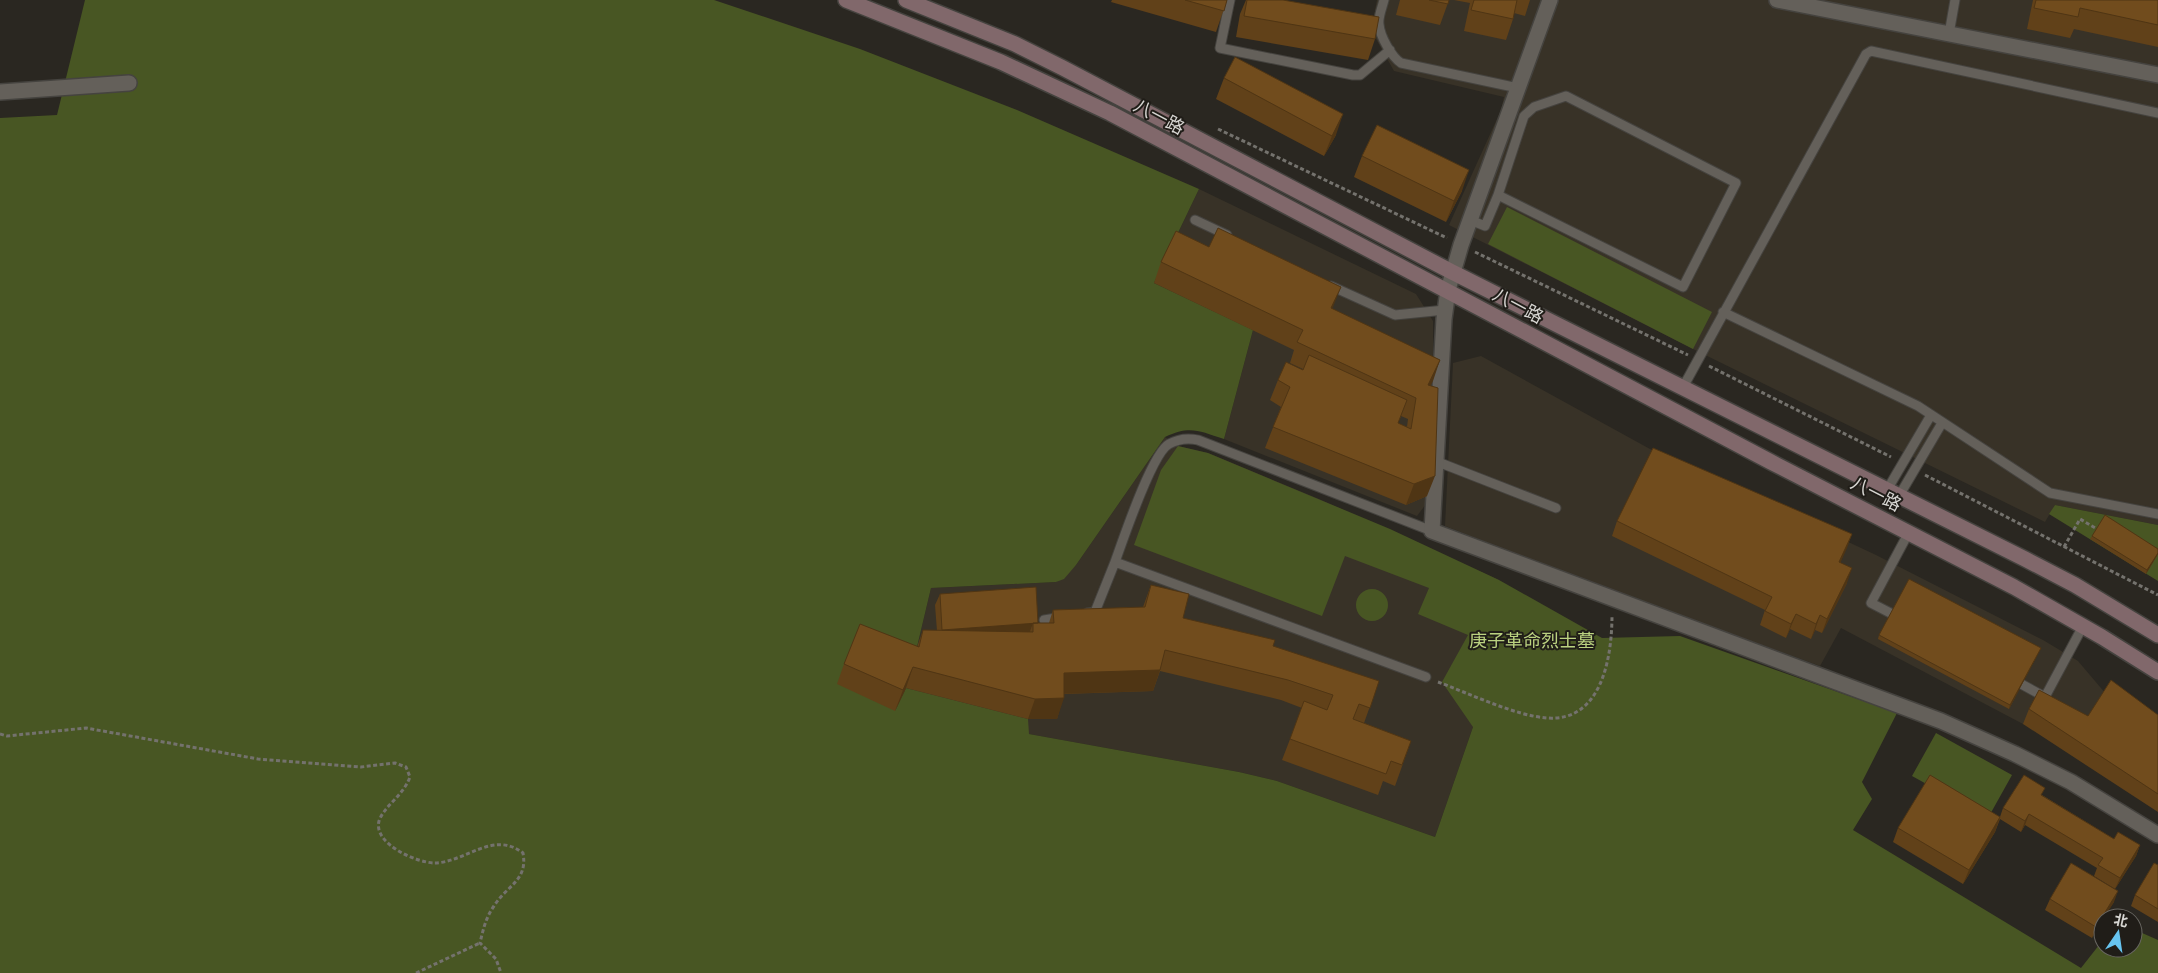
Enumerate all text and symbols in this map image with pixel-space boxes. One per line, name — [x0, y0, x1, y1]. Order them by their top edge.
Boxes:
street label: 八一路 — [1130, 94, 1188, 139]
street label: 八一路 — [1489, 283, 1547, 328]
street label: 八一路 — [1847, 471, 1906, 515]
park label: 庚子革命烈士墓 — [1469, 629, 1595, 651]
north arrow — [2093, 908, 2143, 958]
text: 北 — [2112, 910, 2130, 930]

